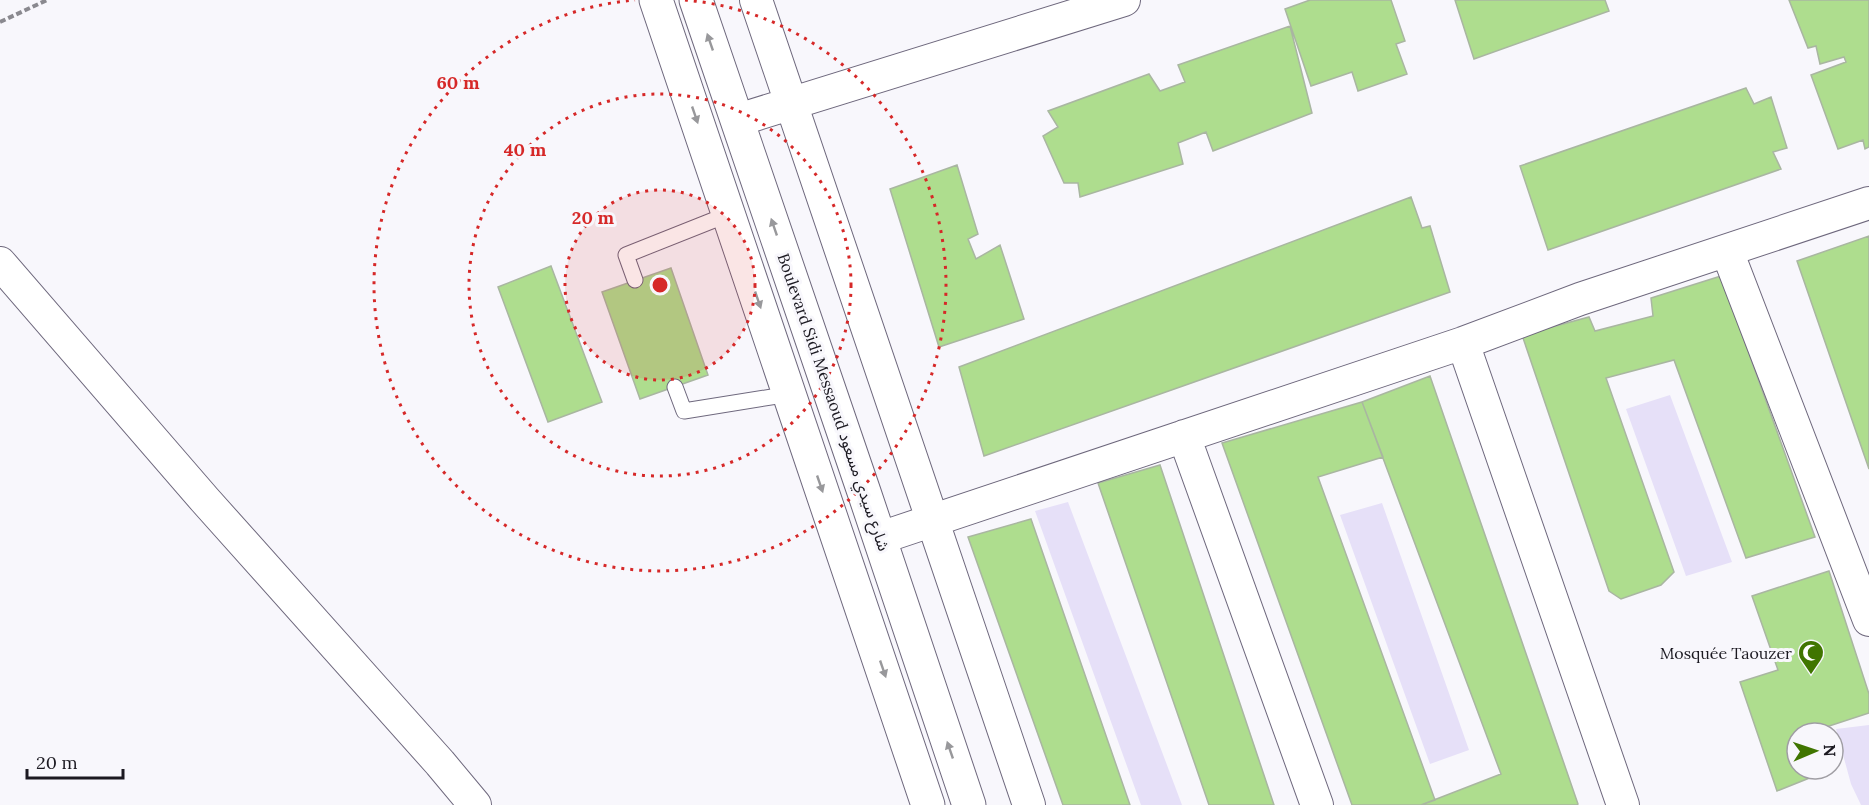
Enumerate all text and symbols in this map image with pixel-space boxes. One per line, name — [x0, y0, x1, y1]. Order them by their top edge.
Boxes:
one-way arrow — [705, 33, 715, 51]
text: 60 m — [436, 71, 480, 94]
one-way arrow — [691, 106, 701, 124]
text: 40 m — [504, 138, 547, 161]
text: 20 m — [572, 206, 615, 229]
one-way arrow — [769, 217, 778, 235]
street label: Boulevard Sidi Messaoud شارع سيدي مسعود — [771, 250, 895, 555]
centre of rings — [650, 275, 670, 295]
one-way arrow — [754, 291, 763, 309]
one-way arrow — [816, 476, 826, 494]
mosque icon: Mosquée Taouzer — [1796, 638, 1826, 676]
place label: Mosquée Taouzer — [1660, 643, 1792, 663]
one-way arrow — [878, 660, 888, 678]
north arrow — [1785, 721, 1845, 781]
one-way arrow — [945, 740, 955, 758]
scale bar — [27, 742, 123, 780]
text: N — [1820, 744, 1840, 757]
text: 20 m — [36, 751, 78, 774]

